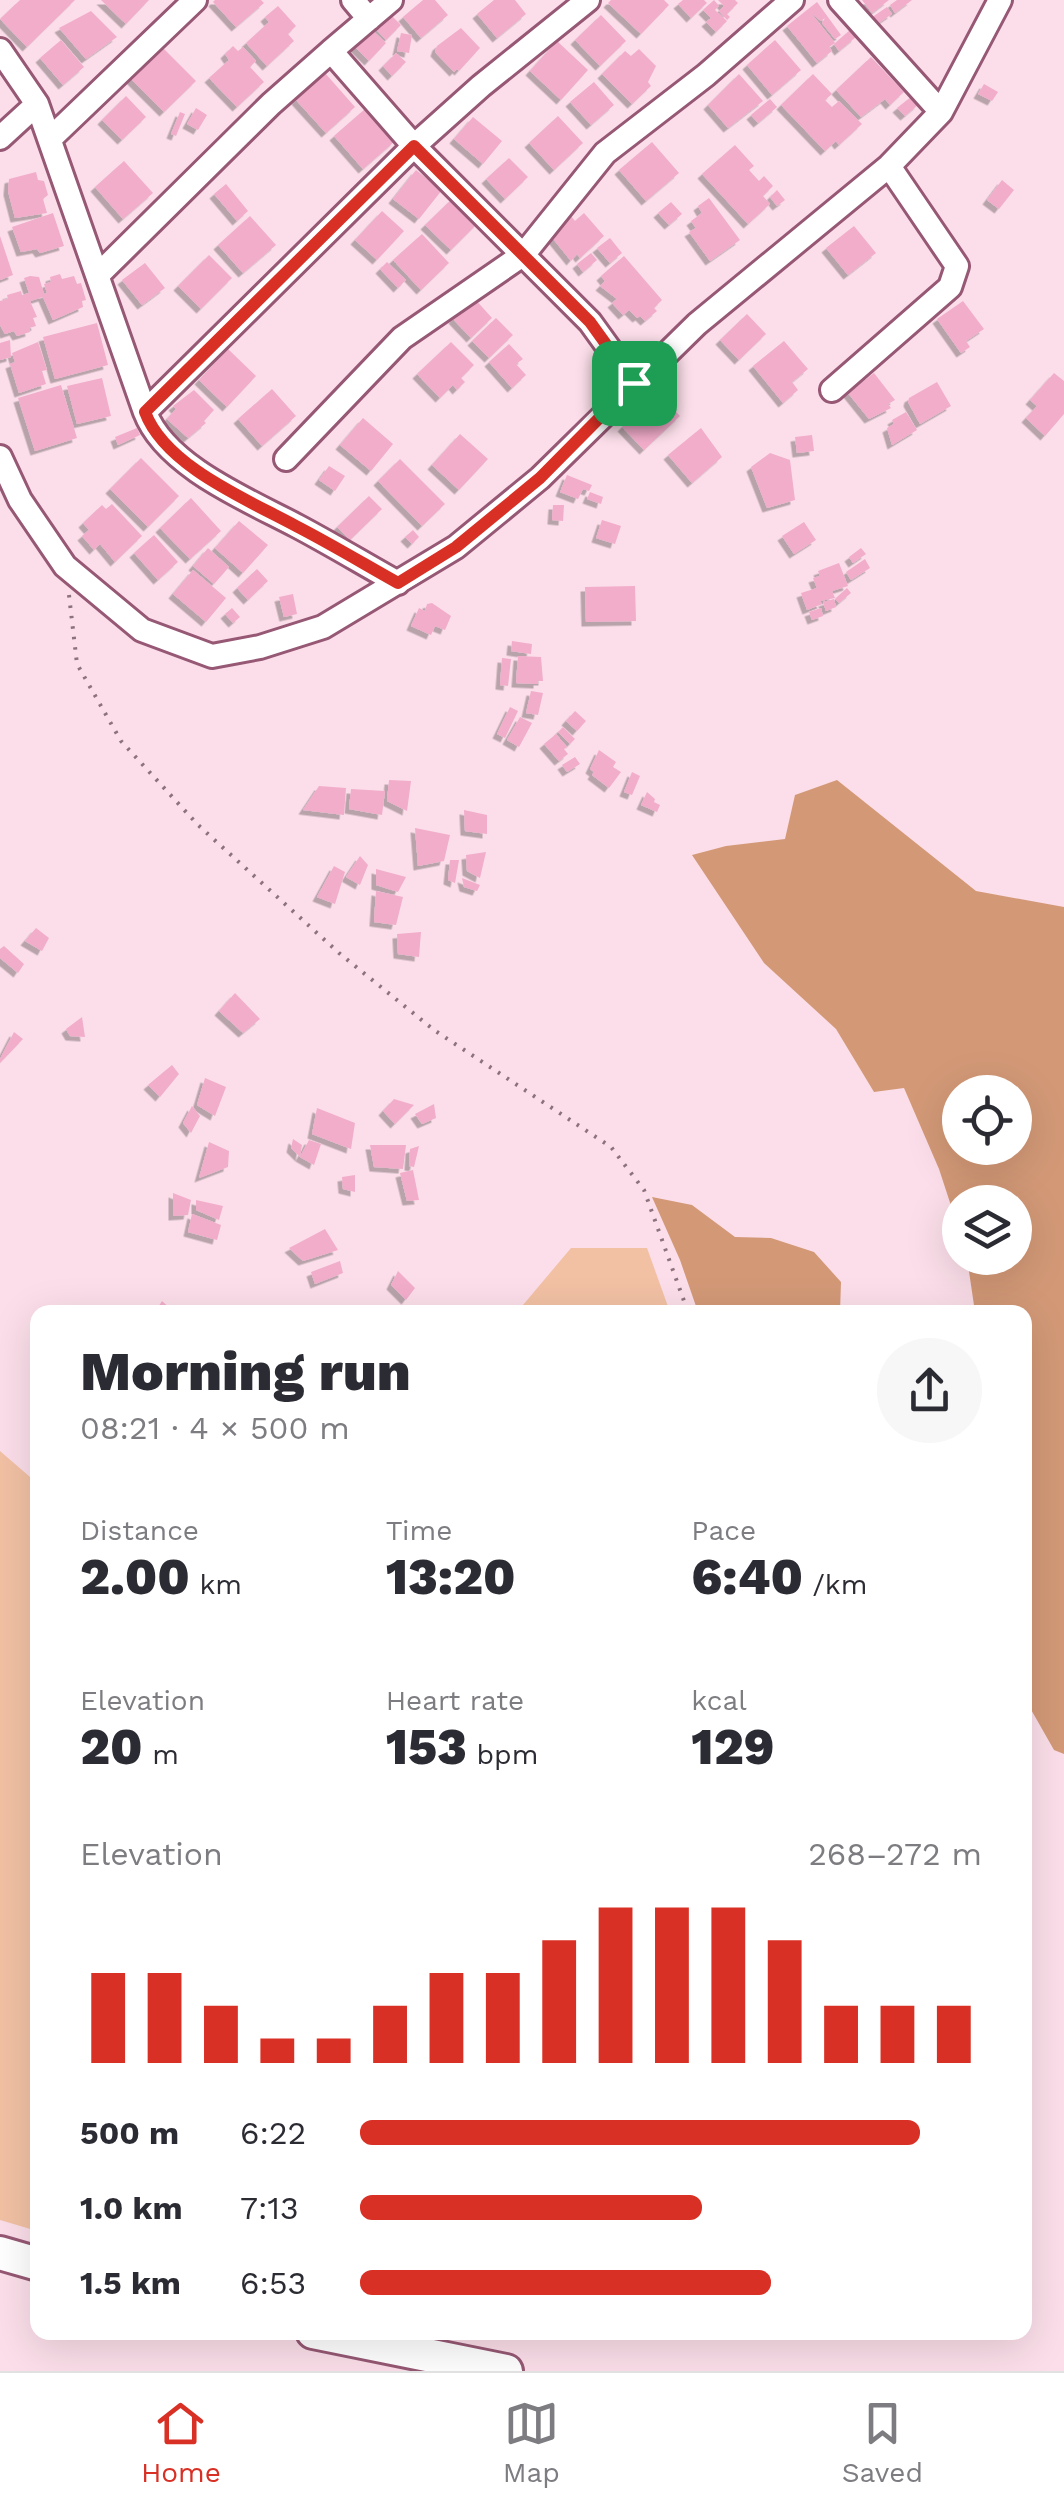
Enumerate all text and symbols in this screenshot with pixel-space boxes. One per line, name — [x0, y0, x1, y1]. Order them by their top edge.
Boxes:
pin — [592, 341, 677, 426]
icon: arrive — [607, 356, 662, 411]
map controls — [942, 1075, 1032, 1275]
button: locate — [942, 1075, 1032, 1165]
button: layers — [942, 1185, 1032, 1275]
button: share — [877, 1338, 982, 1443]
text: Morning run — [80, 1339, 411, 1403]
text: 08:21 · 4 × 500 m — [80, 1409, 350, 1447]
text: Distance — [80, 1514, 199, 1547]
text: Time — [386, 1514, 452, 1547]
text: Pace — [691, 1514, 756, 1547]
text: 2.00 — [80, 1547, 190, 1606]
text: 13:20 — [386, 1547, 516, 1606]
text: 6:40 — [691, 1547, 803, 1606]
text: km — [190, 1568, 242, 1601]
text: /km — [803, 1568, 867, 1601]
text: Elevation — [80, 1684, 205, 1717]
text: Heart rate — [386, 1684, 524, 1717]
text: kcal — [691, 1684, 747, 1717]
text: 20 — [80, 1717, 143, 1776]
text: 153 — [386, 1717, 467, 1776]
text: 129 — [691, 1717, 774, 1776]
text: m — [143, 1738, 179, 1771]
text: bpm — [467, 1738, 538, 1771]
text: Elevation — [80, 1835, 223, 1873]
text: 268–272 m — [808, 1835, 982, 1873]
text: 500 m — [80, 2114, 179, 2152]
text: 6:22 — [240, 2114, 306, 2152]
text: 1.0 km — [80, 2189, 183, 2227]
text: 7:13 — [240, 2189, 299, 2227]
text: 1.5 km — [80, 2264, 181, 2302]
text: 6:53 — [240, 2264, 306, 2302]
tab: Home — [141, 2396, 221, 2489]
tab: Map — [503, 2396, 560, 2489]
tab: Saved — [842, 2396, 923, 2489]

